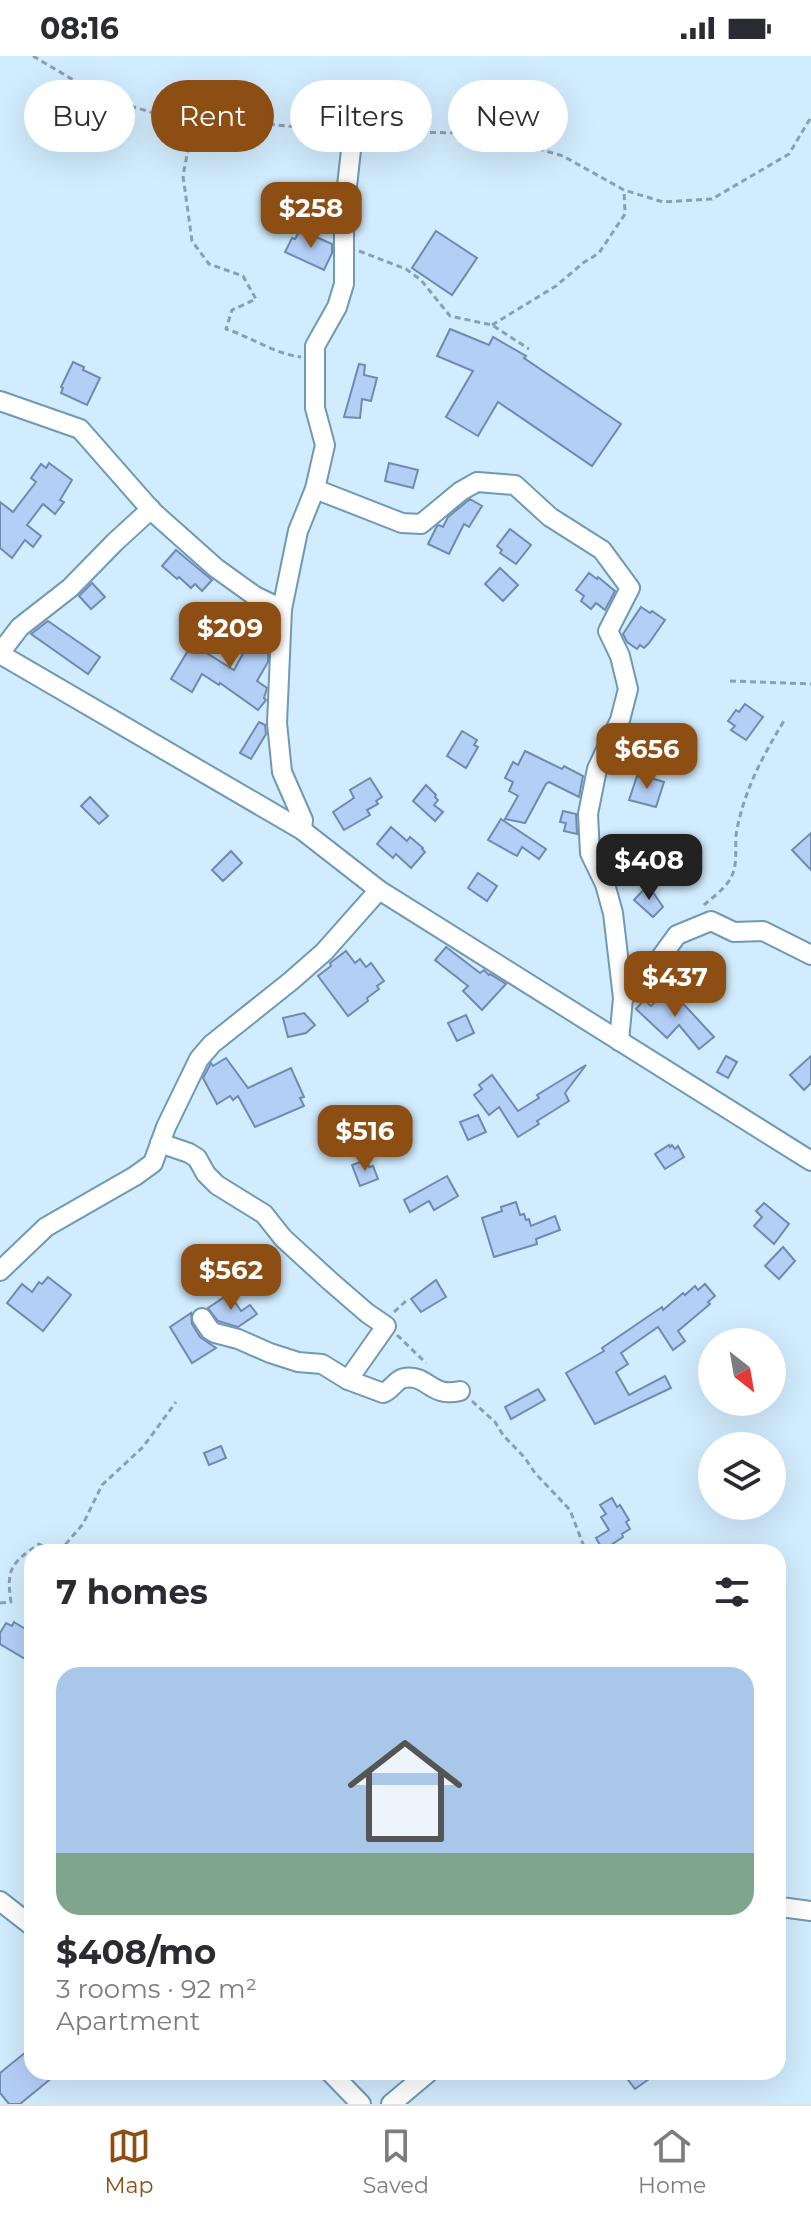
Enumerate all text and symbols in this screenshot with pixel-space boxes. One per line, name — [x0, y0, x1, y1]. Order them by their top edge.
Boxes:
text: 08:16 — [40, 10, 119, 47]
chip: Buy — [24, 80, 135, 152]
chip: Rent — [151, 80, 274, 152]
chip: Filters — [290, 80, 432, 152]
chip: New — [448, 80, 568, 152]
pin: $258 — [264, 182, 358, 250]
text: $258 — [279, 192, 343, 224]
pin: $209 — [183, 602, 277, 670]
text: $209 — [197, 612, 263, 644]
pin: $656 — [600, 723, 694, 791]
text: $656 — [614, 733, 680, 765]
pin: $408 — [602, 834, 696, 902]
text: $408 — [614, 844, 684, 876]
pin: $437 — [628, 951, 722, 1019]
text: $437 — [642, 961, 708, 993]
pin: $516 — [318, 1105, 412, 1173]
text: $516 — [336, 1115, 394, 1147]
pin: $562 — [184, 1244, 278, 1312]
text: $562 — [199, 1254, 263, 1286]
north arrow — [698, 1328, 786, 1416]
map controls — [698, 1328, 786, 1520]
button: layers — [698, 1432, 786, 1520]
icon: filters — [710, 1570, 754, 1614]
text: 7 homes — [56, 1571, 208, 1613]
icon: home — [333, 1719, 477, 1863]
text: $408/mo — [56, 1931, 216, 1973]
text: 3 rooms · 92 m² — [56, 1973, 257, 2005]
text: Apartment — [56, 2005, 200, 2037]
tab: Map — [105, 2124, 154, 2199]
tab: Saved — [363, 2124, 429, 2199]
tab: Home — [638, 2124, 706, 2199]

